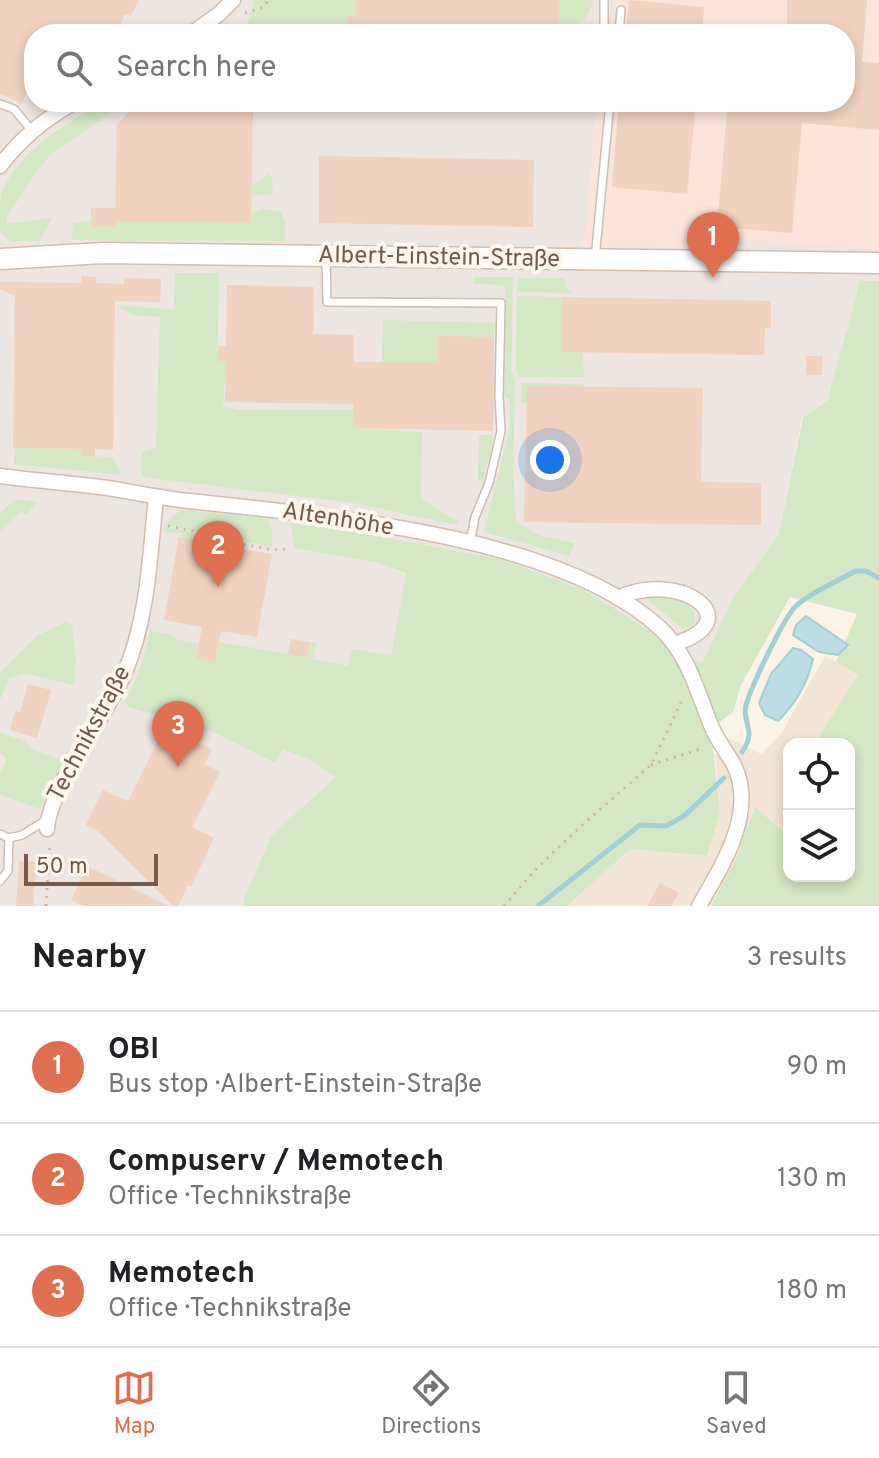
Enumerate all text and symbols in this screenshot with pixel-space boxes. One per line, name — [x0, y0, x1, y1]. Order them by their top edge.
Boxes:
search box — [24, 24, 855, 112]
icon: search — [52, 46, 96, 90]
text: Search here — [116, 50, 276, 87]
pin: 1 — [687, 212, 739, 278]
street label: Albert-Einstein-Straße — [318, 241, 560, 275]
your location — [530, 440, 570, 480]
street label: Altenhöhe — [280, 496, 396, 544]
pin: 2 — [192, 521, 244, 587]
street label: Technikstraße — [42, 661, 138, 807]
pin: 3 — [152, 701, 204, 767]
map controls — [783, 738, 855, 882]
button: locate — [783, 738, 855, 810]
button: layers — [783, 810, 855, 882]
scale bar — [24, 850, 158, 886]
text: 50 m — [36, 854, 88, 881]
text: Nearby — [32, 937, 147, 980]
text: 3 results — [747, 942, 847, 975]
text: OBI — [108, 1032, 159, 1069]
text: 1 — [53, 1051, 63, 1084]
text: 90 m — [787, 1051, 847, 1084]
text: Bus stop · Albert-Einstein-Straße — [108, 1069, 482, 1102]
text: Compuserv / Memotech — [108, 1144, 444, 1181]
text: 2 — [50, 1163, 66, 1196]
text: 130 m — [777, 1163, 847, 1196]
text: Office · Technikstraße — [108, 1181, 352, 1214]
text: Memotech — [108, 1256, 255, 1293]
text: 3 — [50, 1275, 66, 1308]
text: 180 m — [777, 1275, 847, 1308]
text: Office · Technikstraße — [108, 1293, 352, 1326]
tab: Map — [112, 1366, 156, 1441]
tab: Directions — [381, 1366, 481, 1441]
tab: Saved — [706, 1366, 767, 1441]

